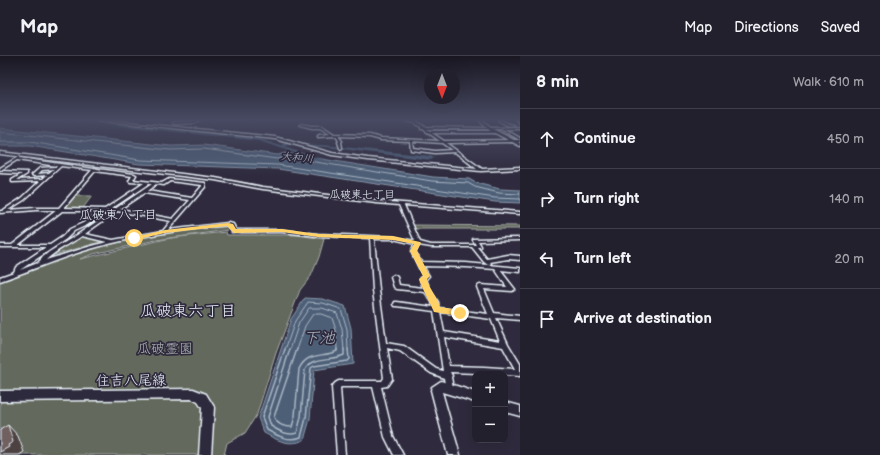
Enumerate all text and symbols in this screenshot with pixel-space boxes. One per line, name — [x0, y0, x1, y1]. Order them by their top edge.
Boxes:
text: Map — [20, 16, 58, 39]
text: Map — [684, 19, 712, 36]
text: Directions — [734, 19, 799, 36]
text: Saved — [821, 19, 860, 36]
north arrow — [424, 68, 460, 104]
text: 8 min — [536, 72, 579, 92]
text: Walk · 610 m — [793, 74, 864, 90]
icon: ahead — [536, 128, 558, 150]
text: Continue — [574, 129, 636, 148]
text: 450 m — [827, 131, 864, 147]
water label: 大和川 — [280, 150, 314, 165]
district label: 瓜破東七丁目 — [329, 188, 395, 201]
icon: right — [536, 188, 558, 210]
text: Turn right — [574, 189, 639, 208]
text: 140 m — [829, 191, 864, 207]
district label: 瓜破東八丁目 — [79, 207, 157, 223]
route start — [125, 229, 143, 247]
icon: left — [536, 248, 558, 270]
text: Turn left — [574, 249, 631, 268]
text: 20 m — [834, 251, 864, 267]
district label: 瓜破東六丁目 — [140, 302, 236, 321]
route end — [451, 304, 469, 322]
icon: arrive — [536, 308, 558, 330]
text: Arrive at destination — [574, 309, 712, 328]
water label: 下池 — [303, 329, 336, 348]
park label: 瓜破霊園 — [137, 340, 193, 357]
street label: 住吉八尾線 — [96, 371, 166, 390]
map controls — [472, 371, 508, 443]
button: + — [472, 371, 508, 407]
button: − — [472, 407, 508, 443]

